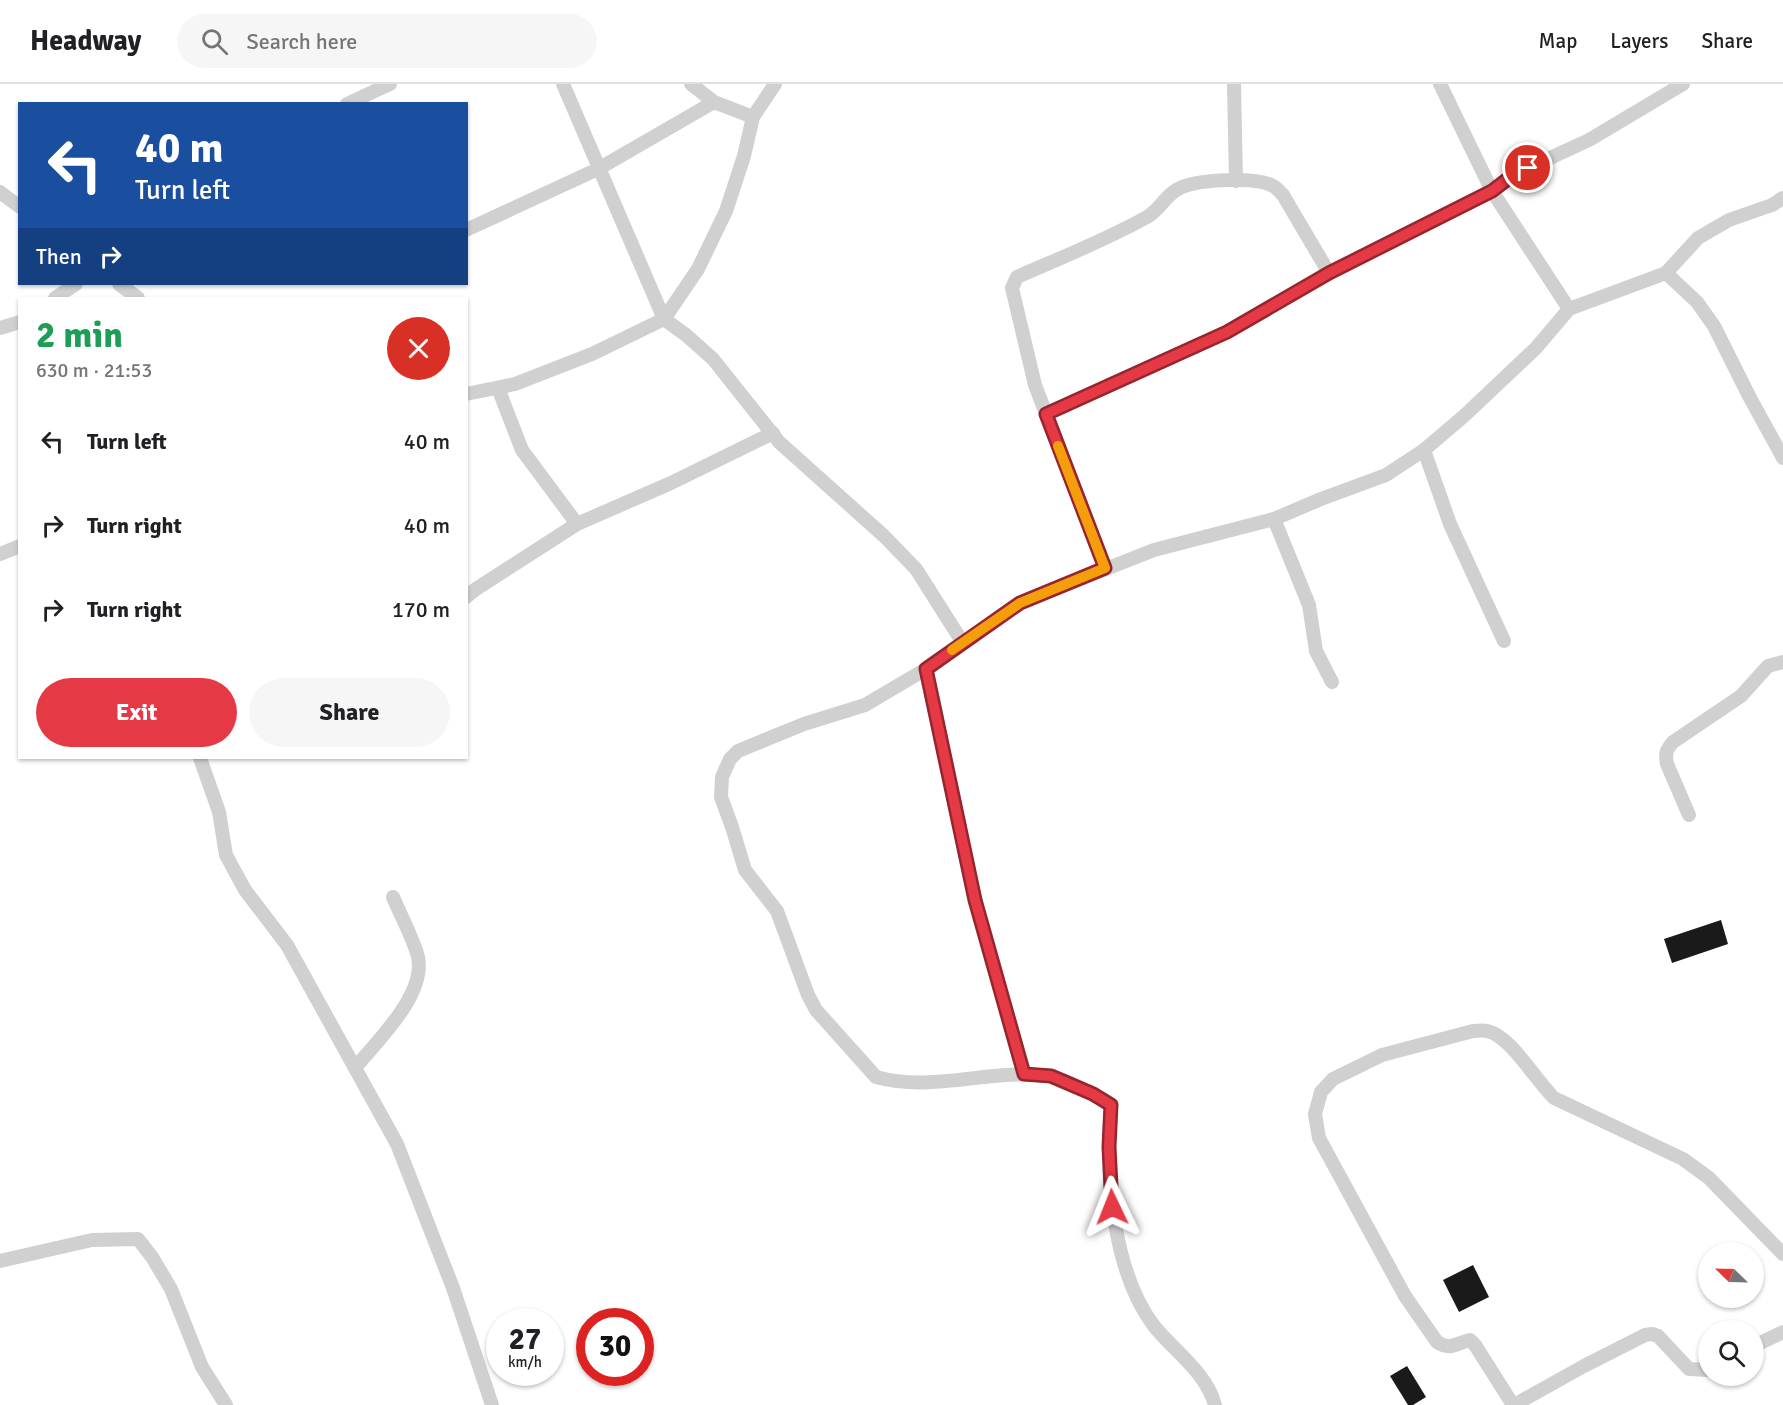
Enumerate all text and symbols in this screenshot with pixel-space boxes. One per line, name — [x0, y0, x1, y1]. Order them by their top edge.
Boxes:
search box — [177, 14, 597, 68]
text: Headway — [30, 24, 141, 58]
icon: search — [198, 25, 231, 58]
text: Search here — [246, 28, 357, 55]
text: Map — [1539, 28, 1577, 54]
text: Layers — [1610, 28, 1668, 54]
text: Share — [1701, 28, 1753, 54]
text: 40 m — [135, 123, 224, 174]
icon: left — [36, 126, 114, 204]
pin — [1502, 142, 1553, 193]
icon: arrive — [1511, 151, 1544, 184]
text: Turn left — [135, 174, 230, 207]
icon: right — [94, 240, 127, 273]
text: Then — [36, 243, 82, 270]
text: 2 min — [36, 313, 123, 358]
button: close — [387, 317, 450, 380]
text: 630 m · 21:53 — [36, 358, 152, 383]
icon: left — [36, 425, 69, 458]
text: Turn left — [87, 428, 167, 455]
text: 40 m — [404, 428, 450, 455]
icon: right — [36, 509, 69, 542]
text: Turn right — [87, 512, 182, 539]
text: 40 m — [404, 512, 450, 539]
icon: right — [36, 593, 69, 626]
text: Turn right — [87, 596, 182, 623]
text: 170 m — [392, 596, 450, 623]
button: Exit — [36, 678, 237, 747]
button: Share — [249, 678, 450, 747]
position arrow — [1080, 1175, 1144, 1239]
north arrow — [1698, 1242, 1764, 1308]
map controls — [1698, 1242, 1764, 1386]
speed limit sign: 30 — [576, 1308, 654, 1386]
button: search — [1698, 1320, 1764, 1386]
text: 27 — [509, 1321, 541, 1358]
text: km/h — [508, 1353, 542, 1371]

